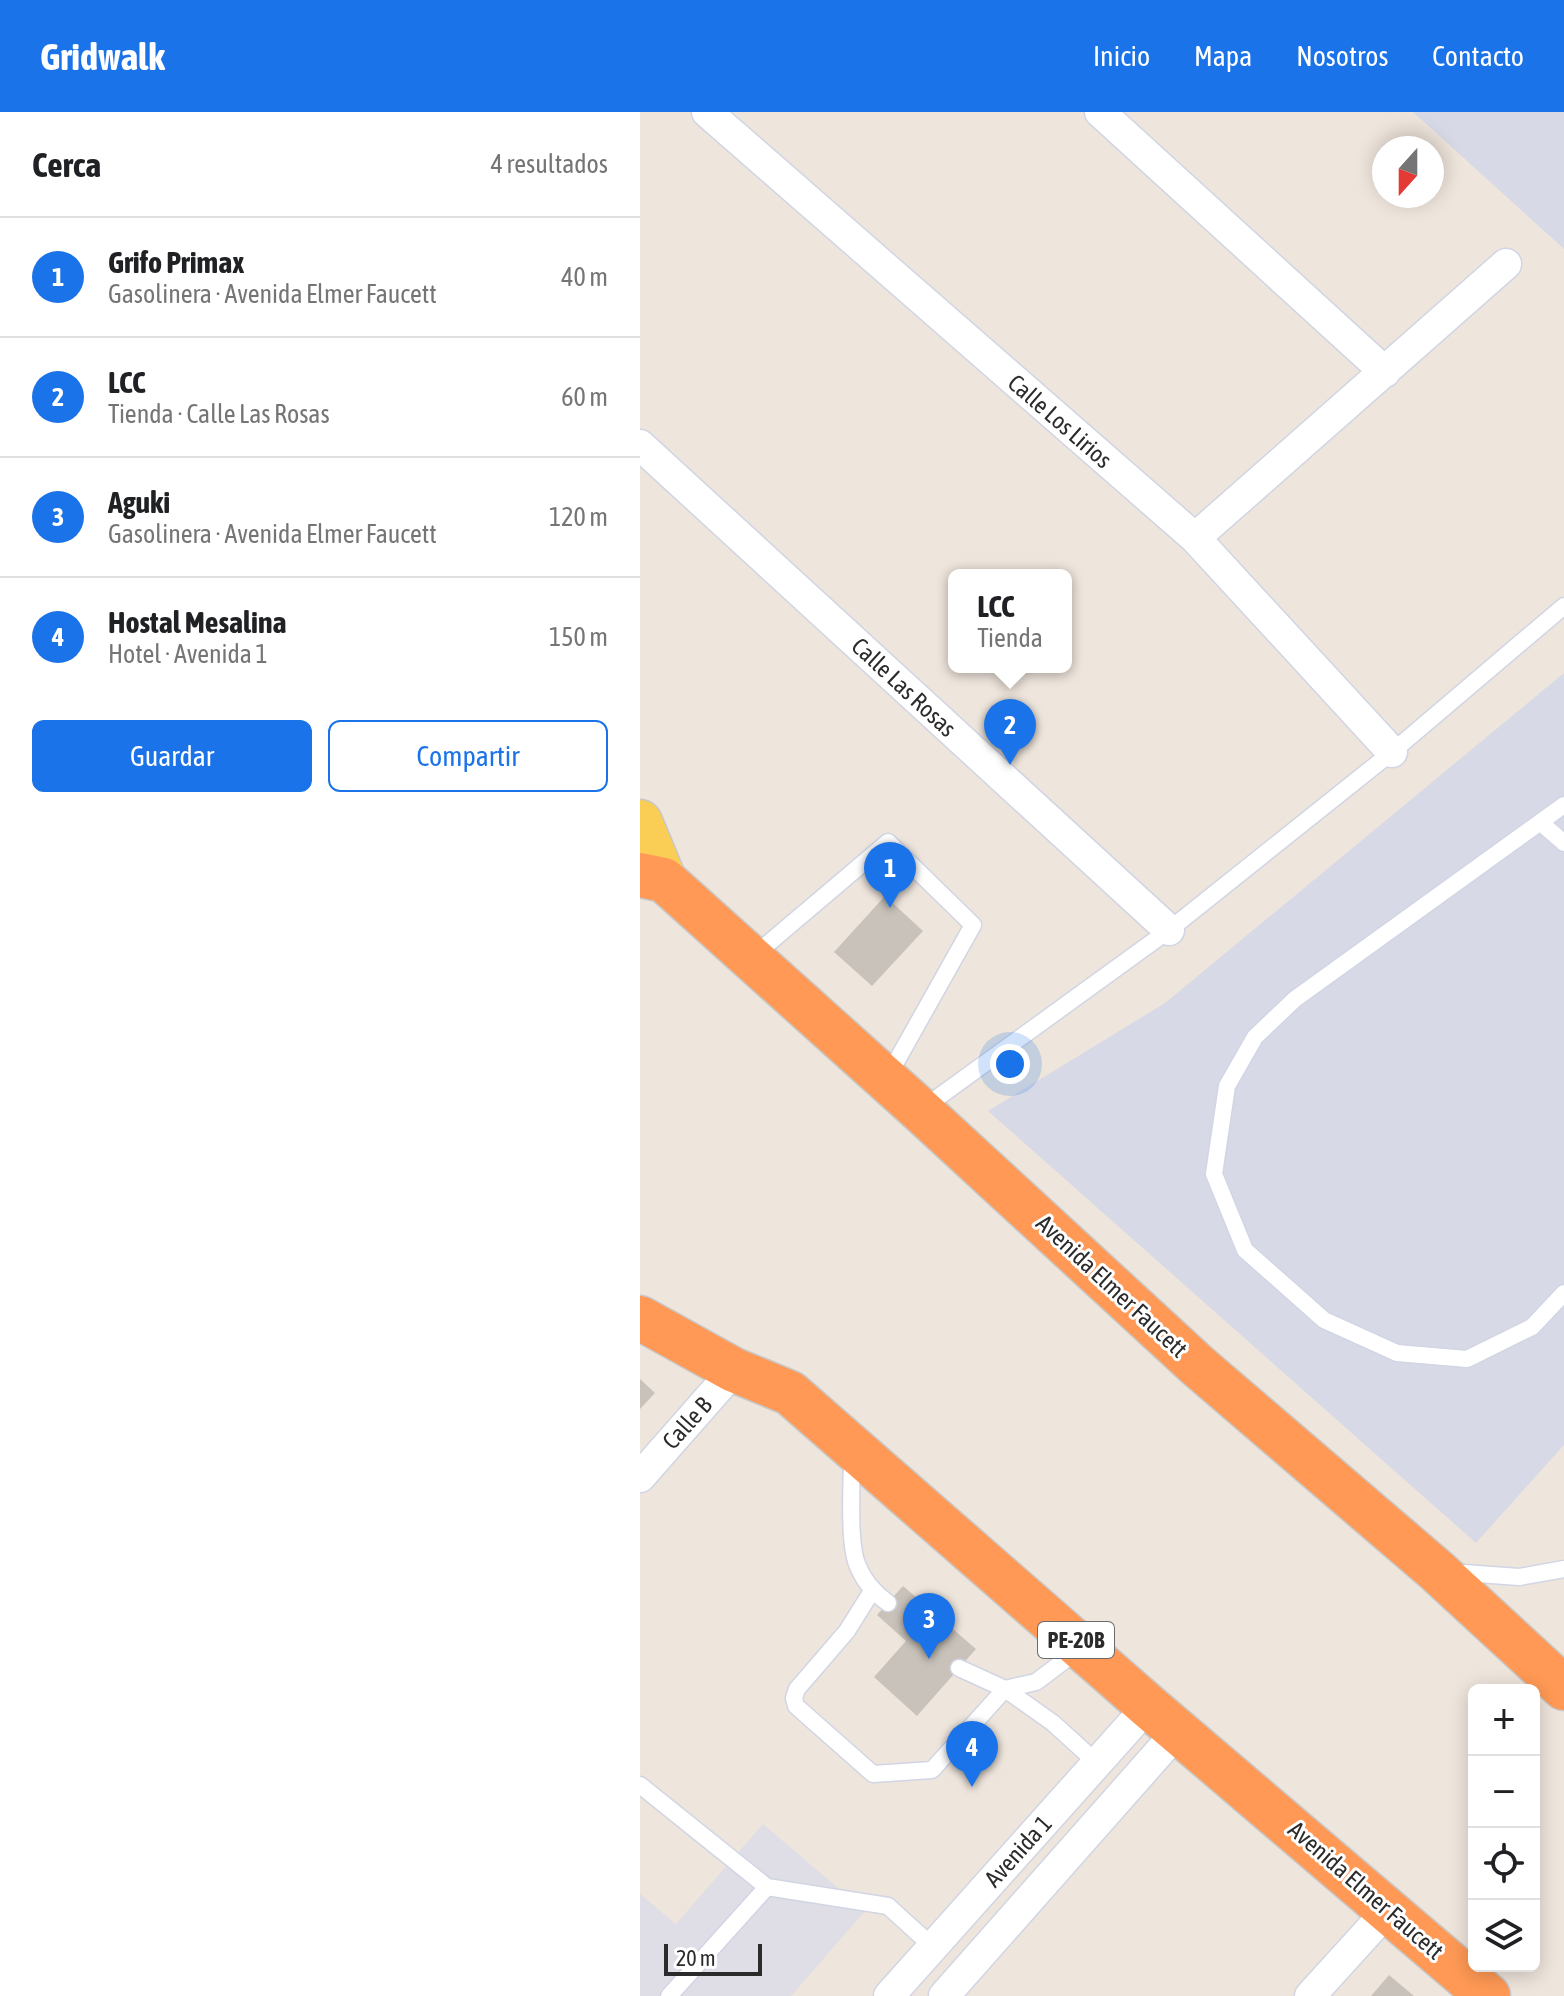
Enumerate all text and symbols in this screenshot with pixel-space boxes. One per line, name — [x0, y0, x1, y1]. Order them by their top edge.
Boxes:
text: Gridwalk — [40, 35, 165, 78]
text: Inicio — [1093, 40, 1150, 72]
text: Mapa — [1194, 40, 1252, 72]
text: Nosotros — [1296, 40, 1388, 72]
text: Contacto — [1432, 40, 1524, 72]
north arrow — [1372, 136, 1444, 208]
text: Cerca — [32, 145, 101, 184]
text: 4 resultados — [491, 149, 608, 179]
text: Grifo Primax — [108, 245, 244, 279]
text: 1 — [52, 262, 64, 292]
text: 40 m — [561, 262, 608, 292]
text: Gasolinera · Avenida Elmer Faucett — [108, 279, 437, 309]
text: LCC — [108, 365, 145, 399]
street label: Calle Los Lirios — [1003, 369, 1117, 473]
text: 2 — [52, 382, 64, 412]
text: 60 m — [561, 382, 608, 412]
text: Tienda · Calle Las Rosas — [108, 399, 330, 429]
text: Aguki — [108, 485, 170, 519]
text: 3 — [52, 502, 64, 532]
text: 120 m — [549, 502, 608, 532]
text: Gasolinera · Avenida Elmer Faucett — [108, 519, 437, 549]
popup — [948, 569, 1072, 673]
text: LCC — [977, 589, 1015, 623]
text: Hostal Mesalina — [108, 605, 286, 639]
text: 4 — [52, 622, 64, 652]
text: 150 m — [549, 622, 608, 652]
text: Tienda — [977, 623, 1043, 653]
street label: Calle Las Rosas — [846, 632, 962, 742]
text: Hotel · Avenida 1 — [108, 639, 268, 669]
pin: 2 — [984, 699, 1036, 765]
button: Guardar — [32, 720, 312, 792]
button: Compartir — [328, 720, 608, 792]
pin: 1 — [864, 842, 916, 908]
your location — [990, 1044, 1030, 1084]
street label: Avenida Elmer Faucett — [1031, 1209, 1193, 1363]
street label: Calle B — [657, 1391, 718, 1454]
pin: 3 — [903, 1593, 955, 1659]
road number: PE-20B — [1038, 1622, 1114, 1658]
map controls — [1468, 1684, 1540, 1972]
button: + — [1468, 1684, 1540, 1756]
pin: 4 — [946, 1721, 998, 1787]
button: − — [1468, 1756, 1540, 1828]
street label: Avenida 1 — [979, 1810, 1057, 1892]
street label: Avenida Elmer Faucett — [1283, 1816, 1449, 1965]
button: locate — [1468, 1828, 1540, 1900]
button: layers — [1468, 1900, 1540, 1972]
scale bar — [664, 1940, 762, 1976]
text: 20 m — [676, 1945, 716, 1971]

